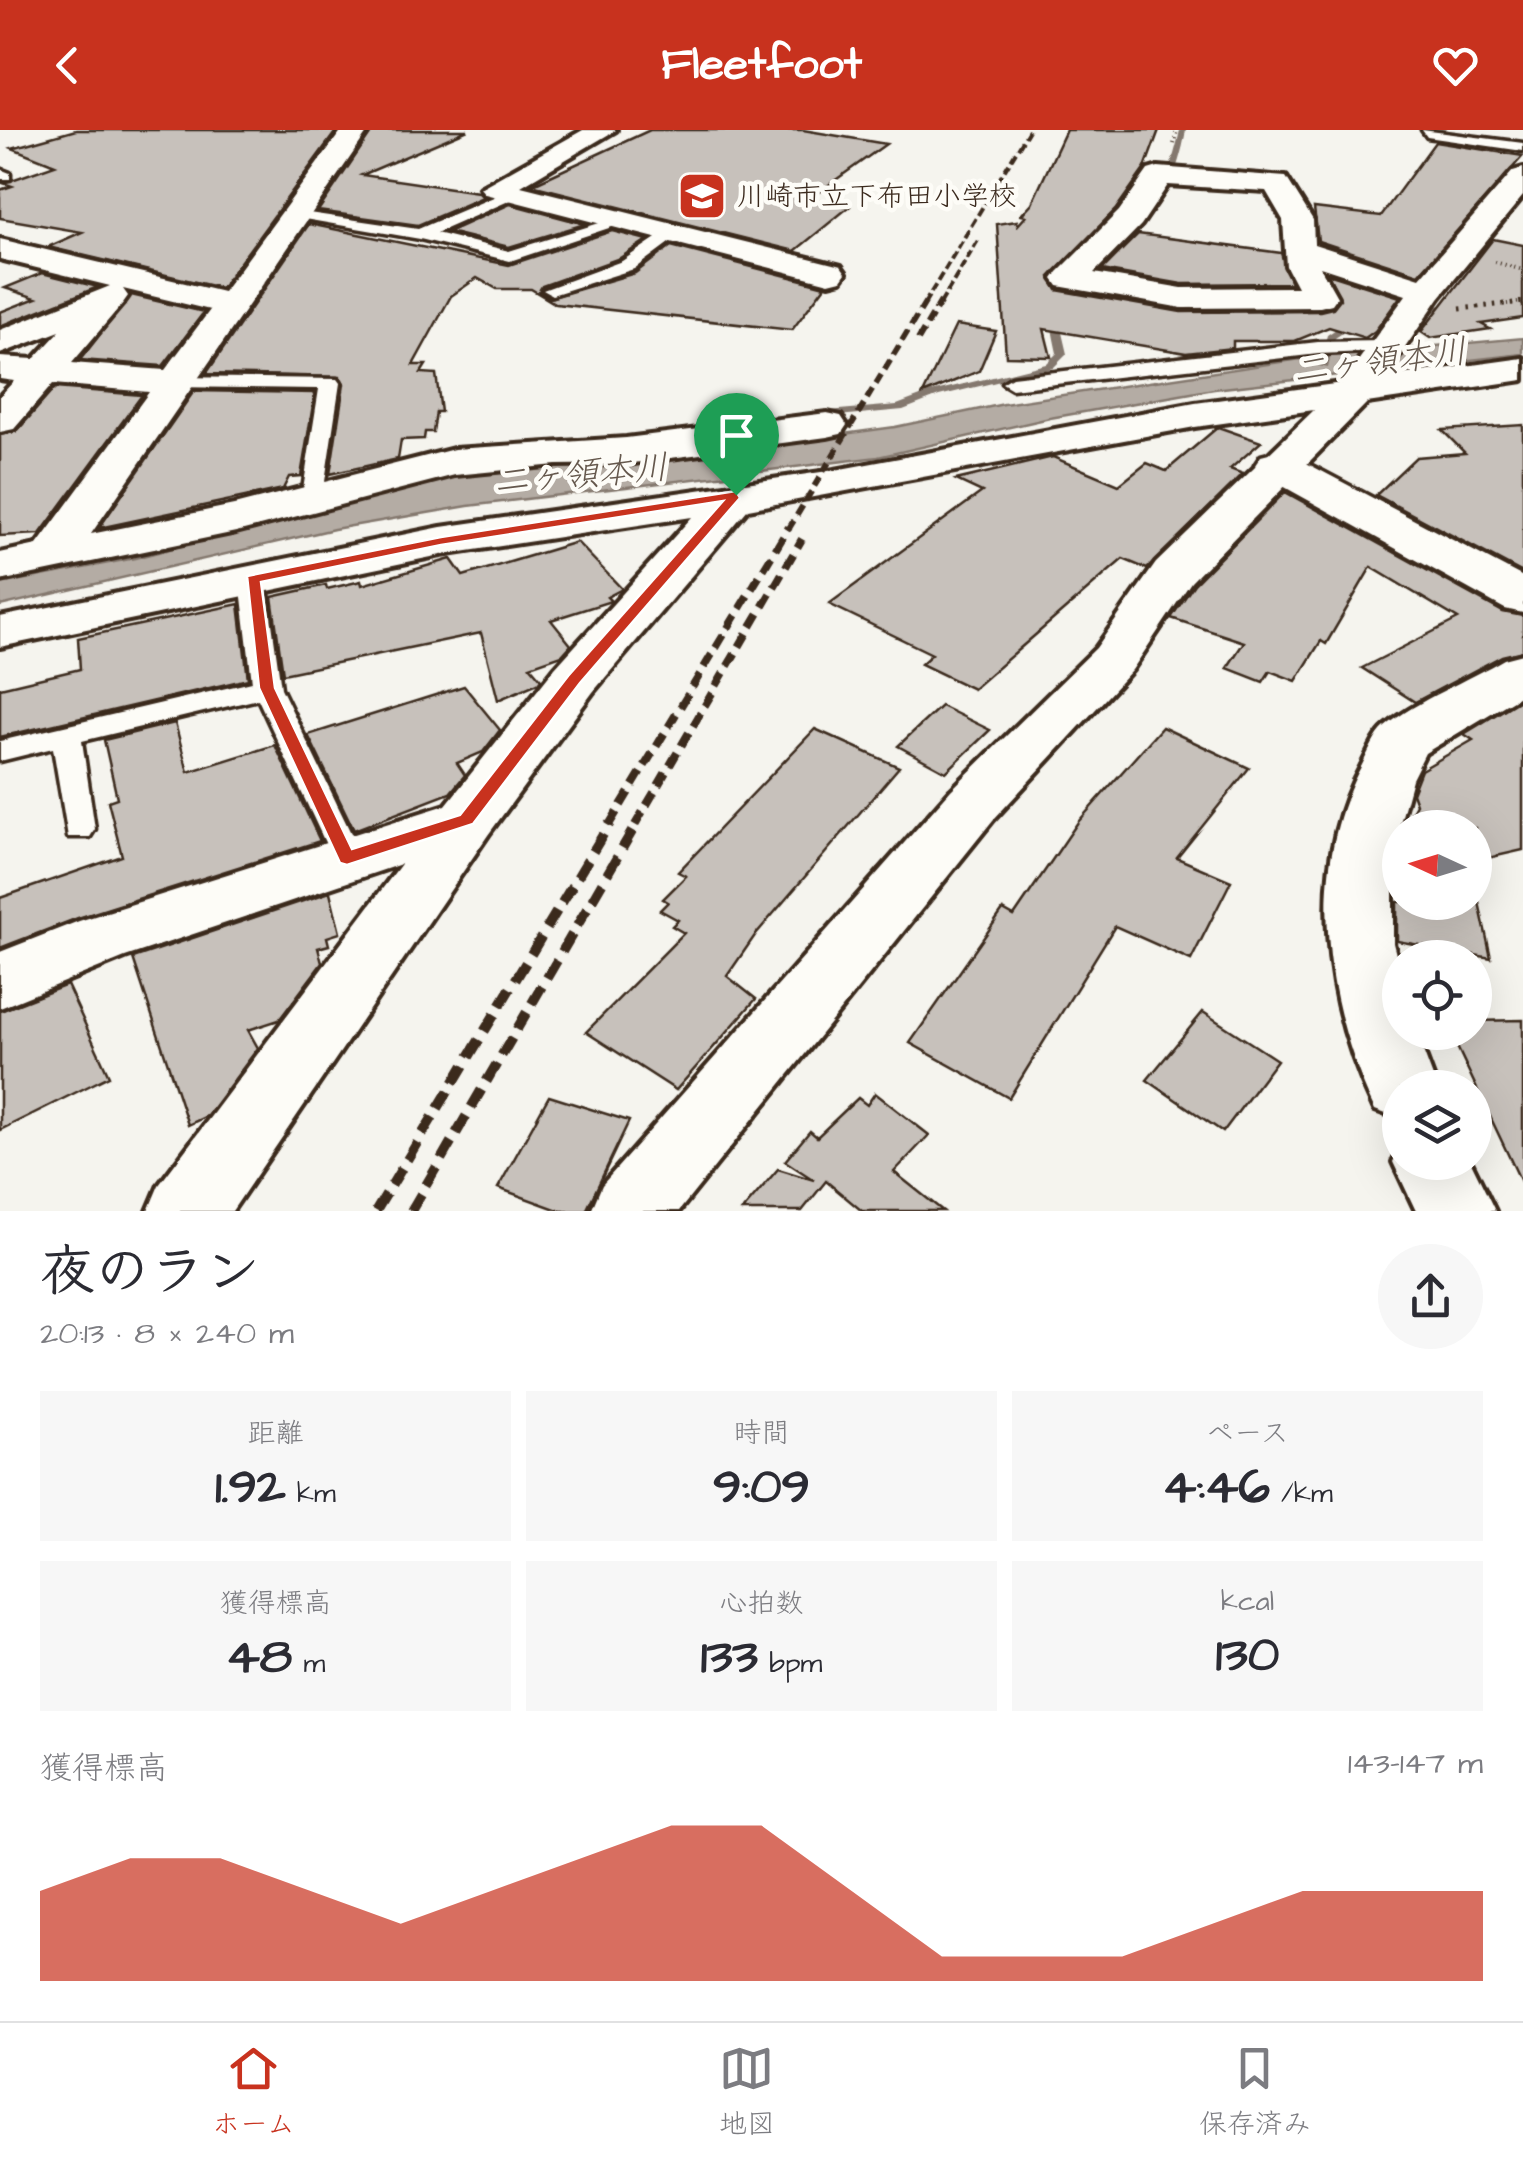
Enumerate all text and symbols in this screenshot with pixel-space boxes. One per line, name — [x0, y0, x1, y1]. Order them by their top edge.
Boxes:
text: Fleetfoot — [661, 34, 862, 96]
icon: back — [40, 38, 95, 93]
icon: heart — [1428, 38, 1483, 93]
school or university icon: 川崎市立下布田小学校 — [676, 170, 728, 222]
place label: 川崎市立下布田小学校 — [737, 177, 1017, 216]
water label: 二ヶ領本川 — [1290, 327, 1470, 397]
pin — [694, 393, 779, 496]
icon: arrive — [709, 408, 764, 463]
water label: 二ヶ領本川 — [492, 443, 670, 507]
north arrow — [1382, 810, 1492, 920]
map controls — [1382, 810, 1492, 1180]
button: locate — [1382, 940, 1492, 1050]
button: layers — [1382, 1070, 1492, 1180]
text: 夜のラン — [40, 1235, 260, 1311]
button: share — [1378, 1244, 1483, 1349]
text: 20:13 · 8 × 240 m — [40, 1311, 294, 1356]
text: 距離 — [247, 1414, 304, 1453]
text: 時間 — [733, 1414, 790, 1453]
text: ペース — [1206, 1414, 1289, 1453]
text: 1.92 — [215, 1453, 286, 1522]
text: 9:09 — [713, 1453, 810, 1522]
text: 4:46 — [1162, 1453, 1270, 1522]
text: km — [286, 1474, 336, 1513]
text: /km — [1270, 1474, 1333, 1513]
text: kcal — [1221, 1582, 1274, 1621]
text: 獲得標高 — [219, 1584, 332, 1623]
text: 心拍数 — [719, 1584, 804, 1623]
text: 130 — [1216, 1621, 1279, 1690]
text: 48 — [226, 1623, 292, 1692]
text: 133 — [701, 1623, 758, 1692]
text: m — [292, 1644, 325, 1683]
text: bpm — [758, 1644, 822, 1683]
text: 143–147 m — [1348, 1741, 1483, 1786]
text: 獲得標高 — [40, 1746, 168, 1791]
tab: ホーム — [212, 2041, 295, 2144]
tab: 地図 — [719, 2041, 775, 2144]
tab: 保存済み — [1199, 2041, 1311, 2144]

